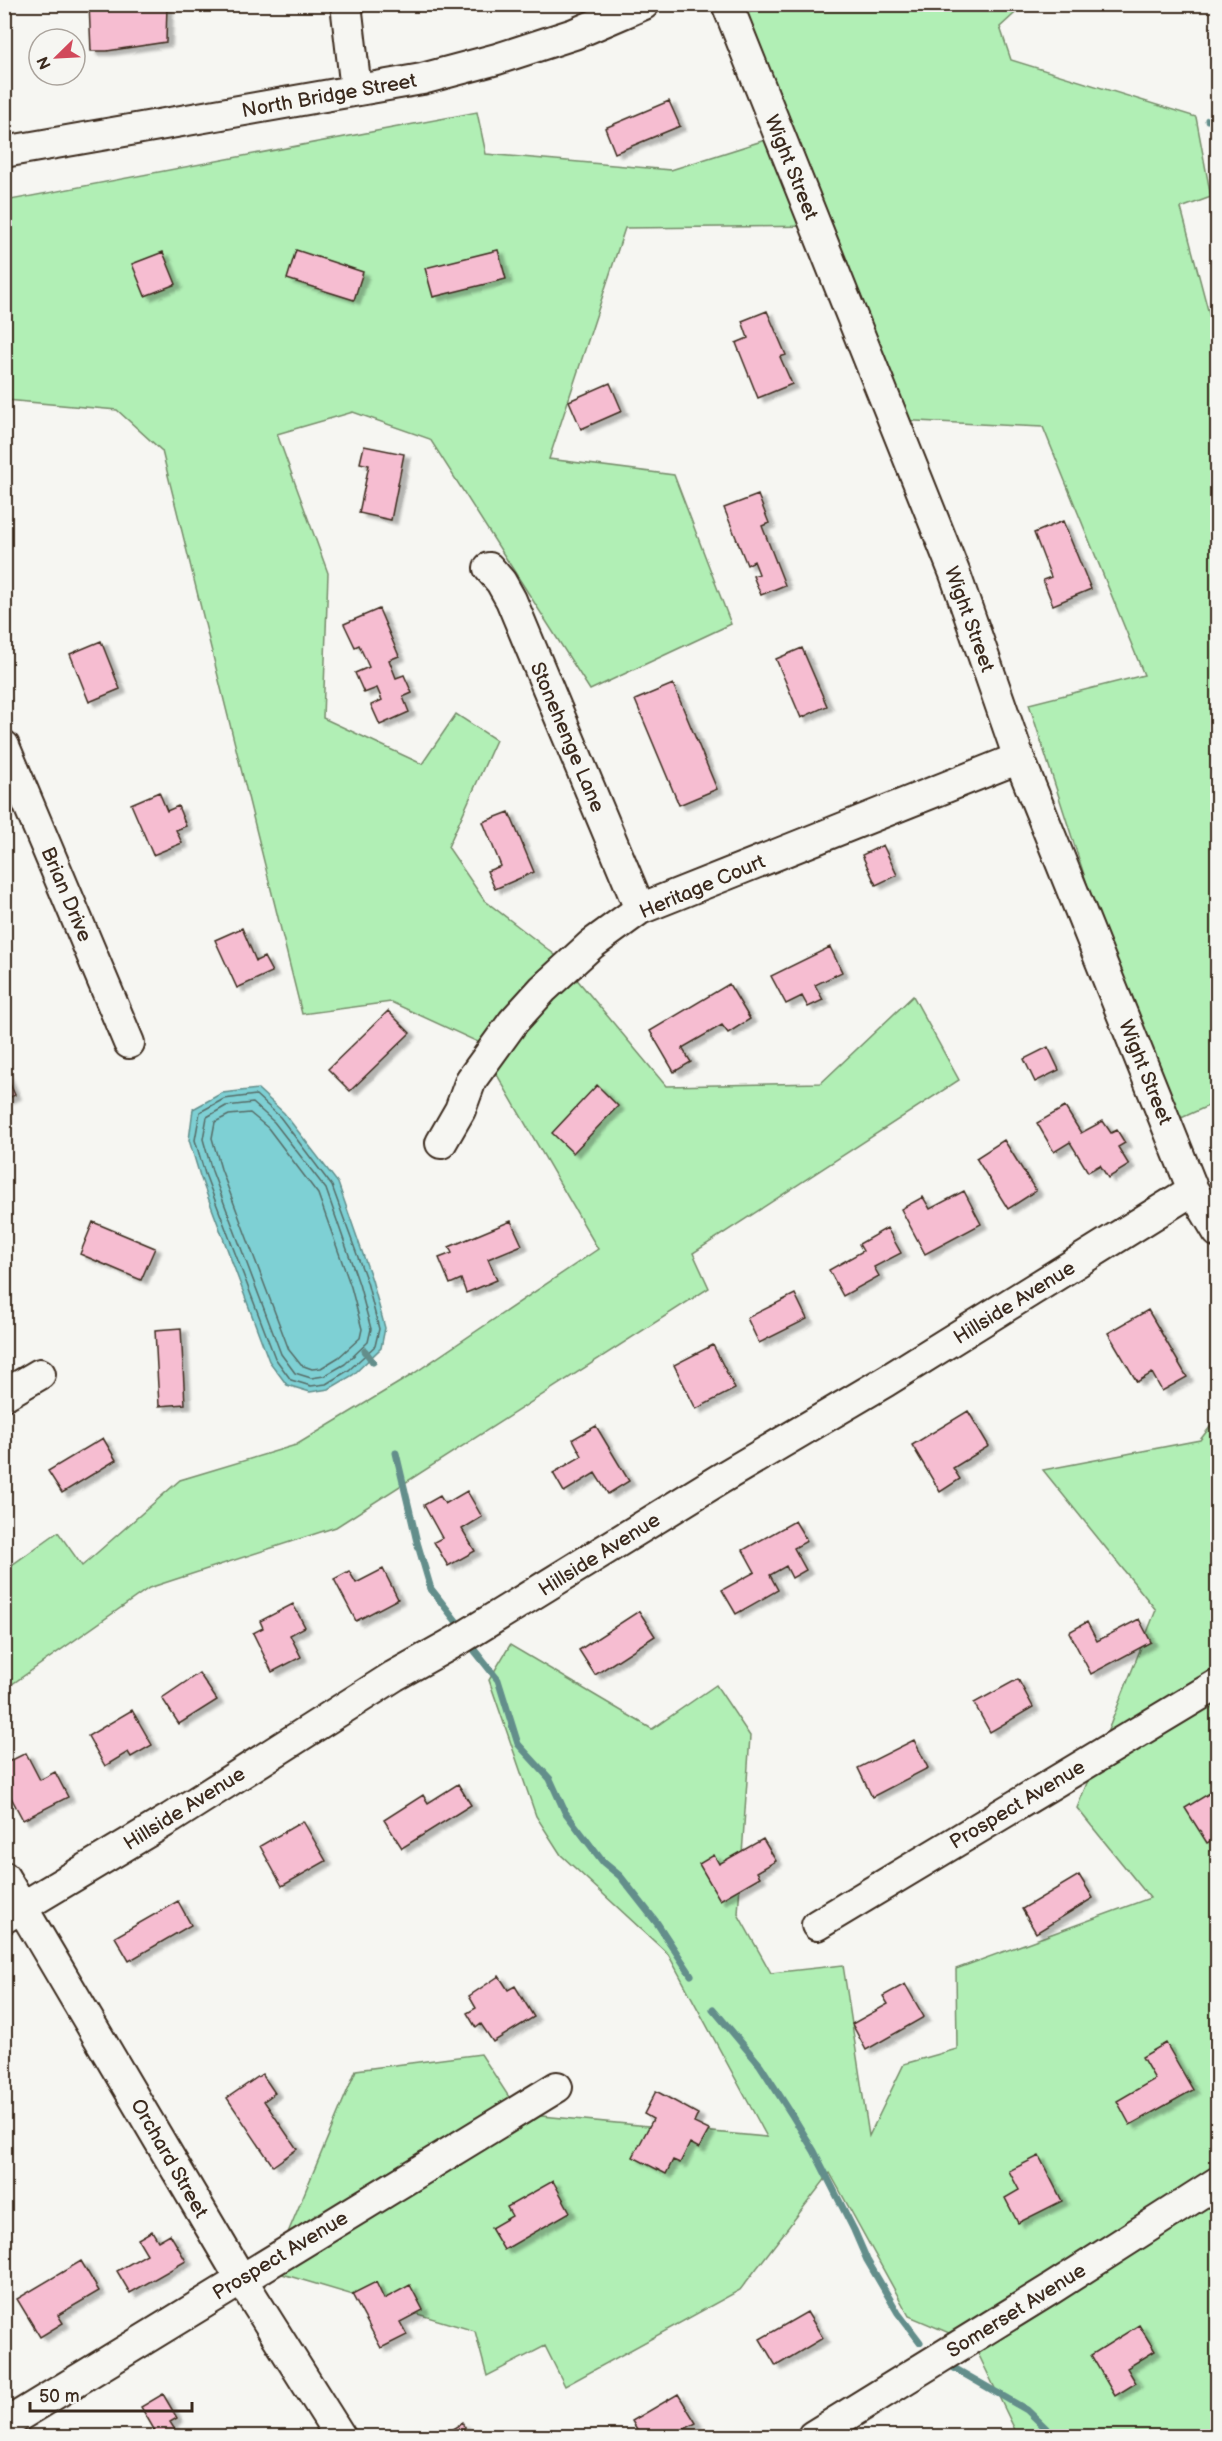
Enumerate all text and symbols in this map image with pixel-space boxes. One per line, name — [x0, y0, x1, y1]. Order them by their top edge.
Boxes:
north arrow — [27, 27, 87, 87]
text: N — [34, 53, 56, 72]
street label: North Bridge Street — [240, 69, 418, 123]
street label: Wight Street — [759, 112, 823, 223]
street label: Wight Street — [939, 563, 999, 675]
street label: Stonehenge Lane — [525, 659, 610, 816]
street label: Brian Drive — [35, 843, 97, 946]
street label: Heritage Court — [636, 850, 769, 924]
street label: Wight Street — [1113, 1017, 1177, 1128]
street label: Hillside Avenue — [949, 1256, 1080, 1350]
street label: Hillside Avenue — [534, 1508, 665, 1602]
street label: Prospect Avenue — [946, 1755, 1090, 1855]
street label: Hillside Avenue — [119, 1762, 250, 1856]
street label: Orchard Street — [125, 2095, 213, 2222]
street label: Prospect Avenue — [209, 2206, 353, 2306]
street label: Somerset Avenue — [943, 2258, 1091, 2363]
scale bar — [30, 2375, 192, 2413]
text: 50 m — [39, 2386, 80, 2407]

